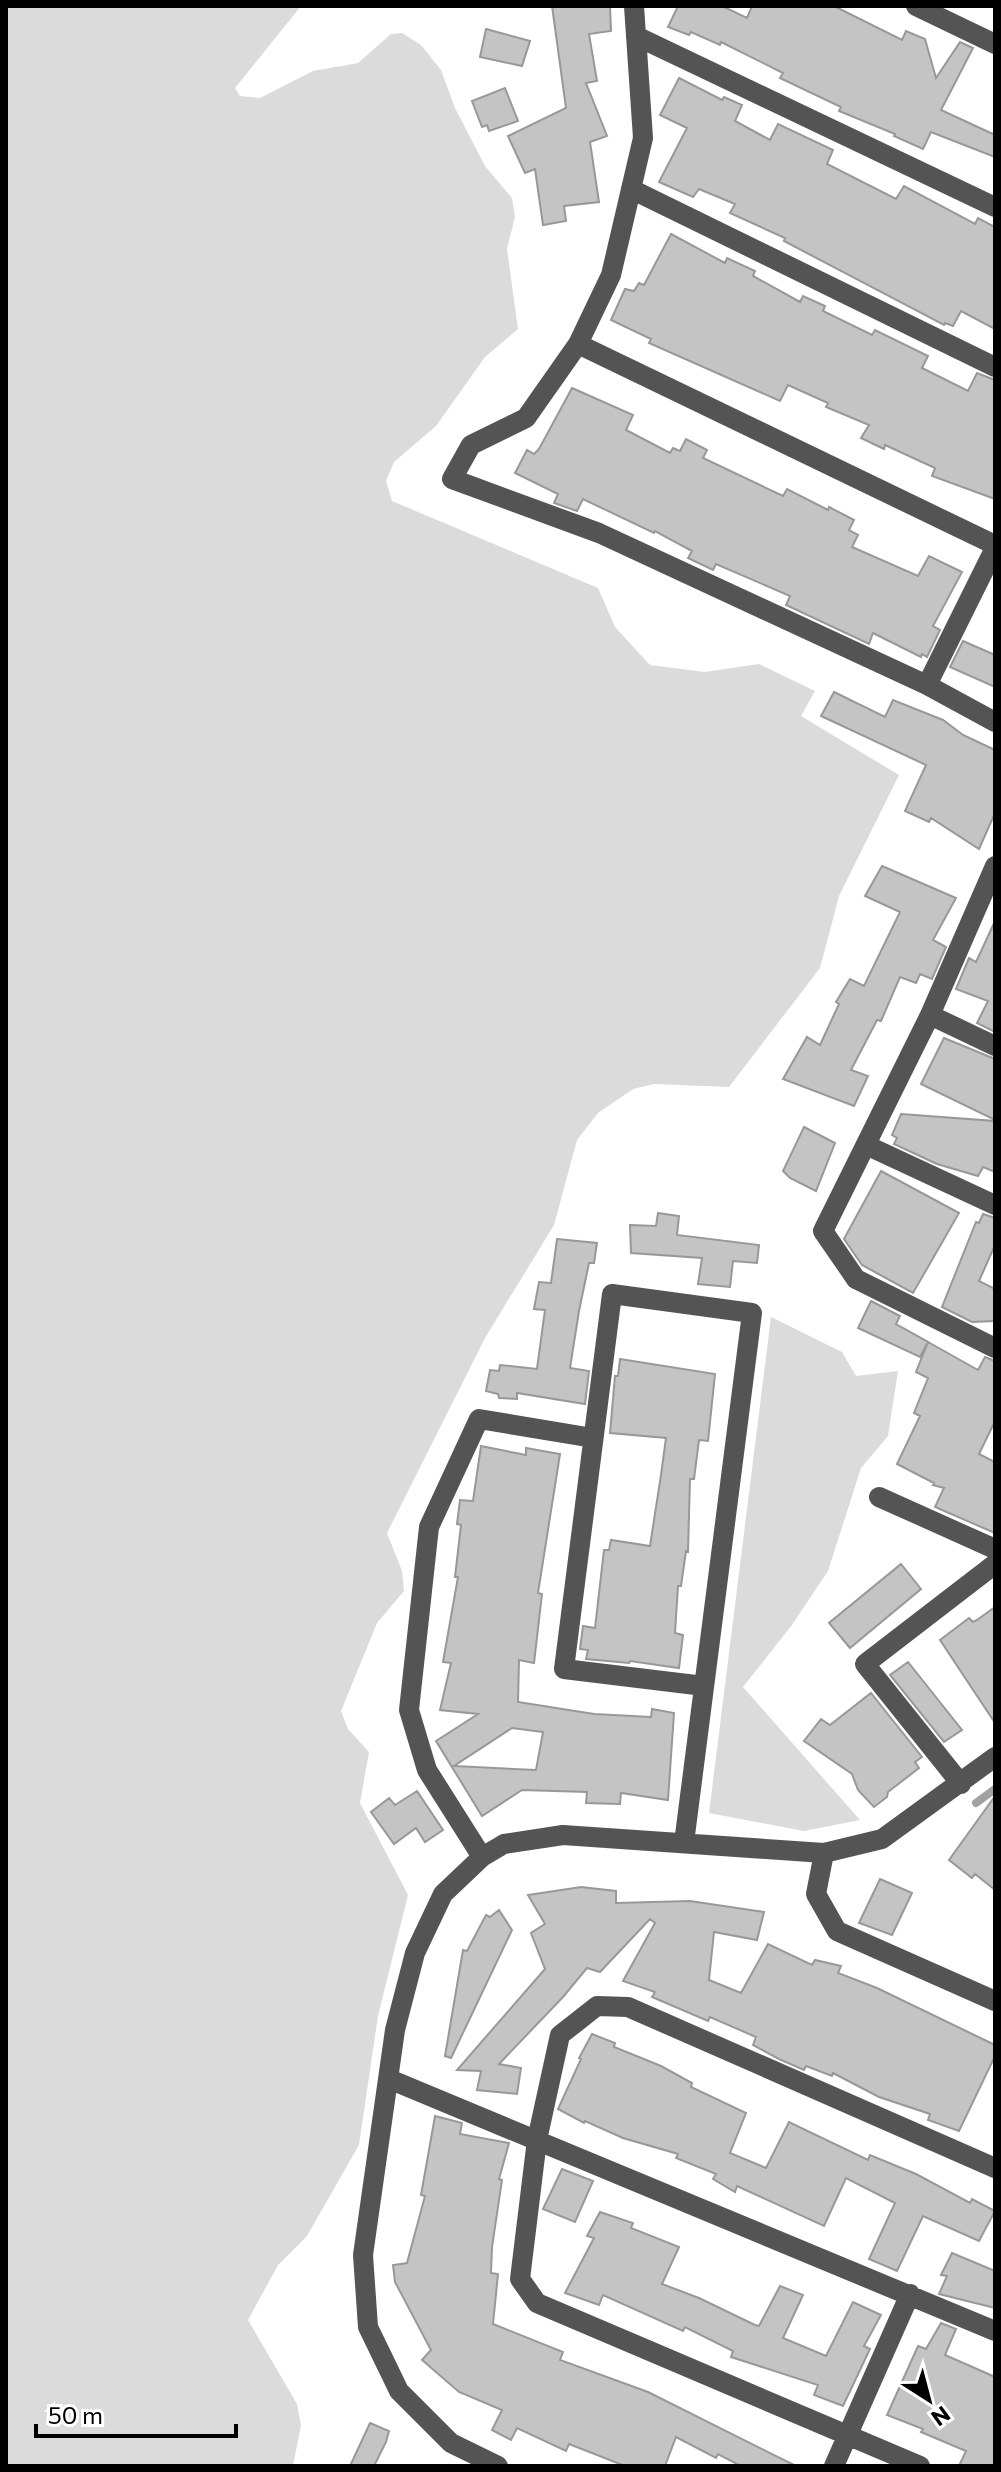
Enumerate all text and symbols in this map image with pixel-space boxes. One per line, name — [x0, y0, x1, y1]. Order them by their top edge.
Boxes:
north arrow — [889, 2360, 969, 2440]
scale bar — [36, 2388, 236, 2438]
text: 50 m — [48, 2400, 103, 2429]
text: N — [926, 2401, 956, 2432]

